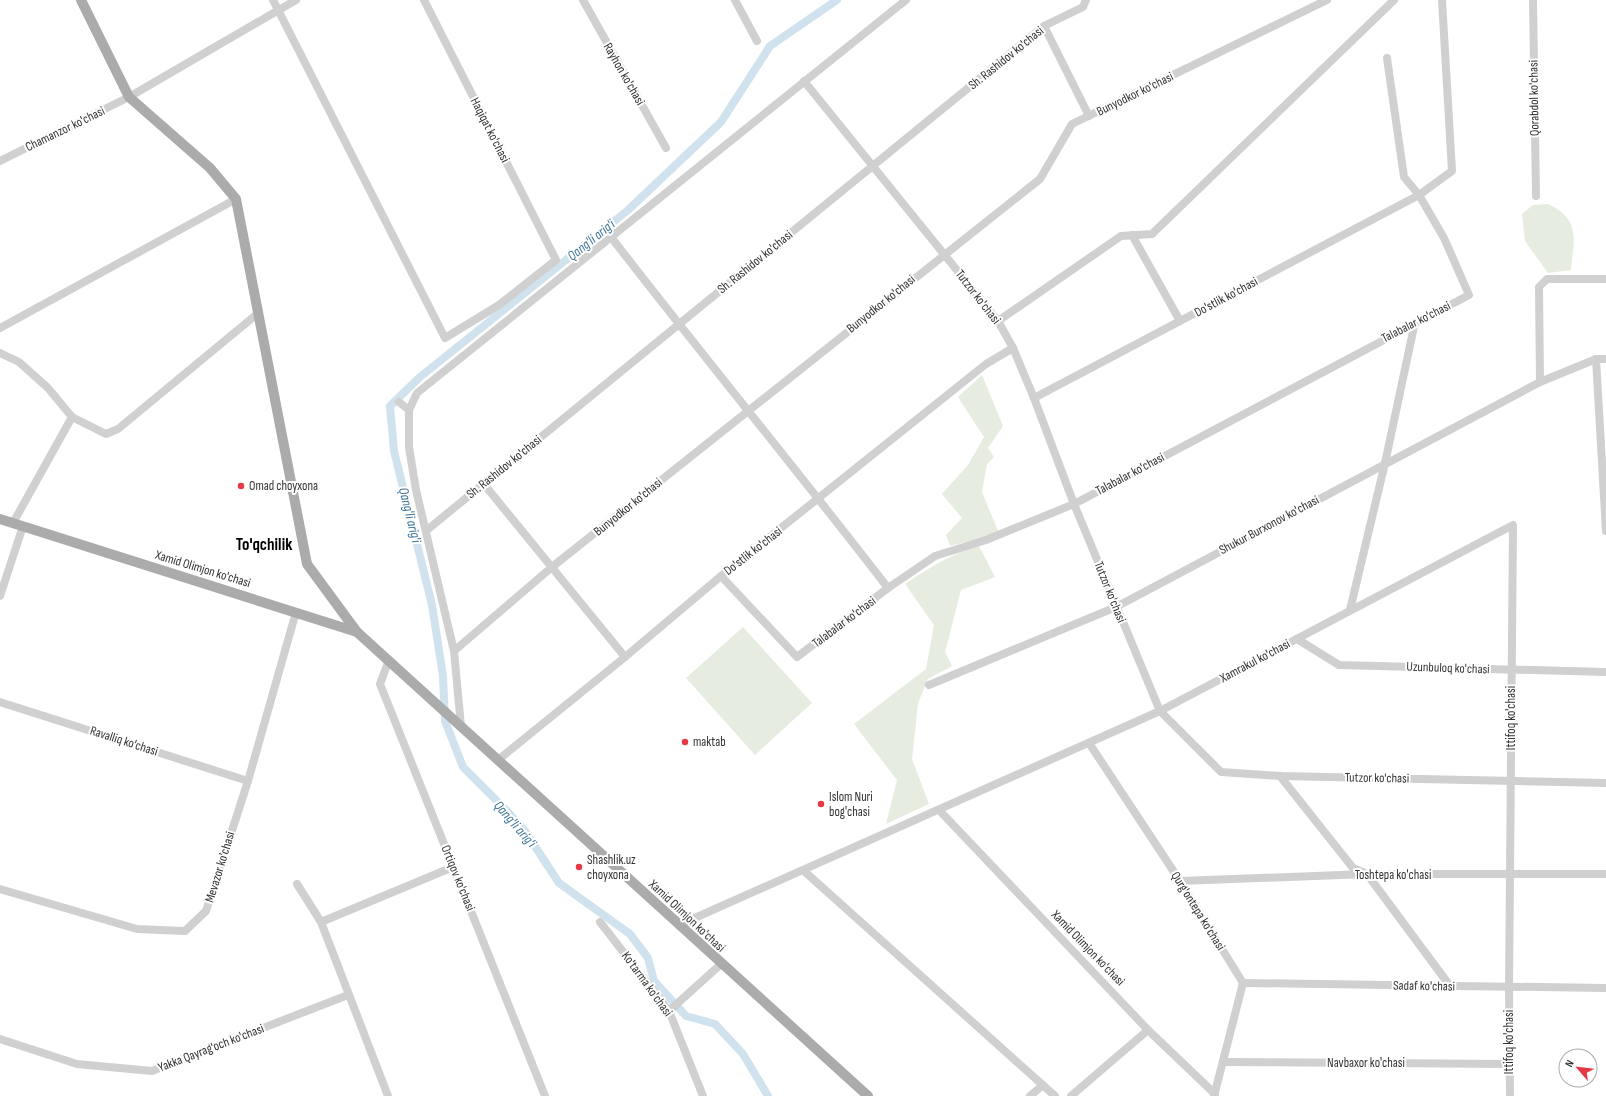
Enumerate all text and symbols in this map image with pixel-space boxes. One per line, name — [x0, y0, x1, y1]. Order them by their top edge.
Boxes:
street label: Sh. Rashidov ko'chasi — [965, 23, 1047, 93]
street label: Rayhon ko'chasi — [600, 40, 648, 108]
street label: Qorabdol ko'chasi — [1525, 60, 1543, 136]
street label: Bunyodkor ko'chasi — [1094, 69, 1176, 119]
street label: Haqiqat ko'chasi — [467, 95, 513, 165]
street label: Chamanzor ko'chasi — [23, 103, 107, 155]
water label: Qang'li arig'i — [564, 215, 619, 264]
street label: Sh. Rashidov ko'chasi — [714, 227, 796, 297]
street label: Tutzor ko'chasi — [952, 267, 1004, 327]
street label: Bunyodkor ko'chasi — [844, 272, 918, 336]
street label: Do'stlik ko'chasi — [1191, 274, 1261, 320]
street label: Talabalar ko'chasi — [1379, 298, 1453, 346]
street label: Sh. Rashidov ko'chasi — [463, 432, 545, 502]
street label: Talabalar ko'chasi — [1093, 449, 1167, 499]
street label: Bunyodkor ko'chasi — [591, 475, 665, 539]
place label: Omad choyxona — [249, 478, 318, 494]
marker: Omad choyxona — [236, 481, 246, 491]
water label: Qang'li arig'i — [395, 486, 425, 545]
street label: Shukur Burxonov ko'chasi — [1216, 492, 1322, 558]
street label: Do'stlik ko'chasi — [721, 523, 785, 579]
district label: To'qchilik — [236, 535, 293, 555]
street label: Xamid Olimjon ko'chasi — [152, 547, 253, 591]
street label: Tutzor ko'chasi — [1090, 559, 1130, 625]
street label: Talabalar ko'chasi — [809, 593, 879, 651]
street label: Xamrakul ko'chasi — [1216, 636, 1293, 687]
street label: Uzunbuloq ko'chasi — [1406, 659, 1490, 677]
street label: Ittifoq ko'chasi — [1503, 686, 1519, 750]
street label: Ravalliq ko'chasi — [88, 722, 160, 760]
place label: maktab — [693, 734, 726, 750]
marker: maktab — [680, 737, 690, 747]
street label: Tutzor ko'chasi — [1345, 769, 1409, 787]
place label: Islom Nuri bog'chasi — [829, 789, 873, 820]
water label: Qang'li arig'i — [490, 797, 540, 851]
marker: Islom Nuri bog'chasi — [816, 799, 826, 809]
street label: Mevazor ko'chasi — [202, 830, 238, 904]
street label: Ortiqov ko'chasi — [438, 843, 478, 913]
place label: Shashlik.uz choyxona — [587, 852, 636, 883]
marker: Shashlik.uz choyxona — [574, 862, 584, 872]
street label: Toshtepa ko'chasi — [1355, 867, 1431, 883]
street label: Qurg'ontepa ko'chasi — [1167, 869, 1229, 953]
street label: Xamid Olimjon ko'chasi — [645, 876, 729, 956]
street label: Xamid Olimjon ko'chasi — [1047, 906, 1128, 989]
street label: Ko'tarma ko'chasi — [618, 948, 676, 1020]
street label: Sadaf ko'chasi — [1393, 977, 1455, 995]
street label: Ittifoq ko'chasi — [1501, 1010, 1517, 1074]
street label: Yakka Qayrag'och ko'chasi — [156, 1020, 266, 1076]
north arrow — [1558, 1048, 1598, 1088]
street label: Navbaxor ko'chasi — [1327, 1055, 1405, 1071]
text: N — [1562, 1058, 1577, 1069]

